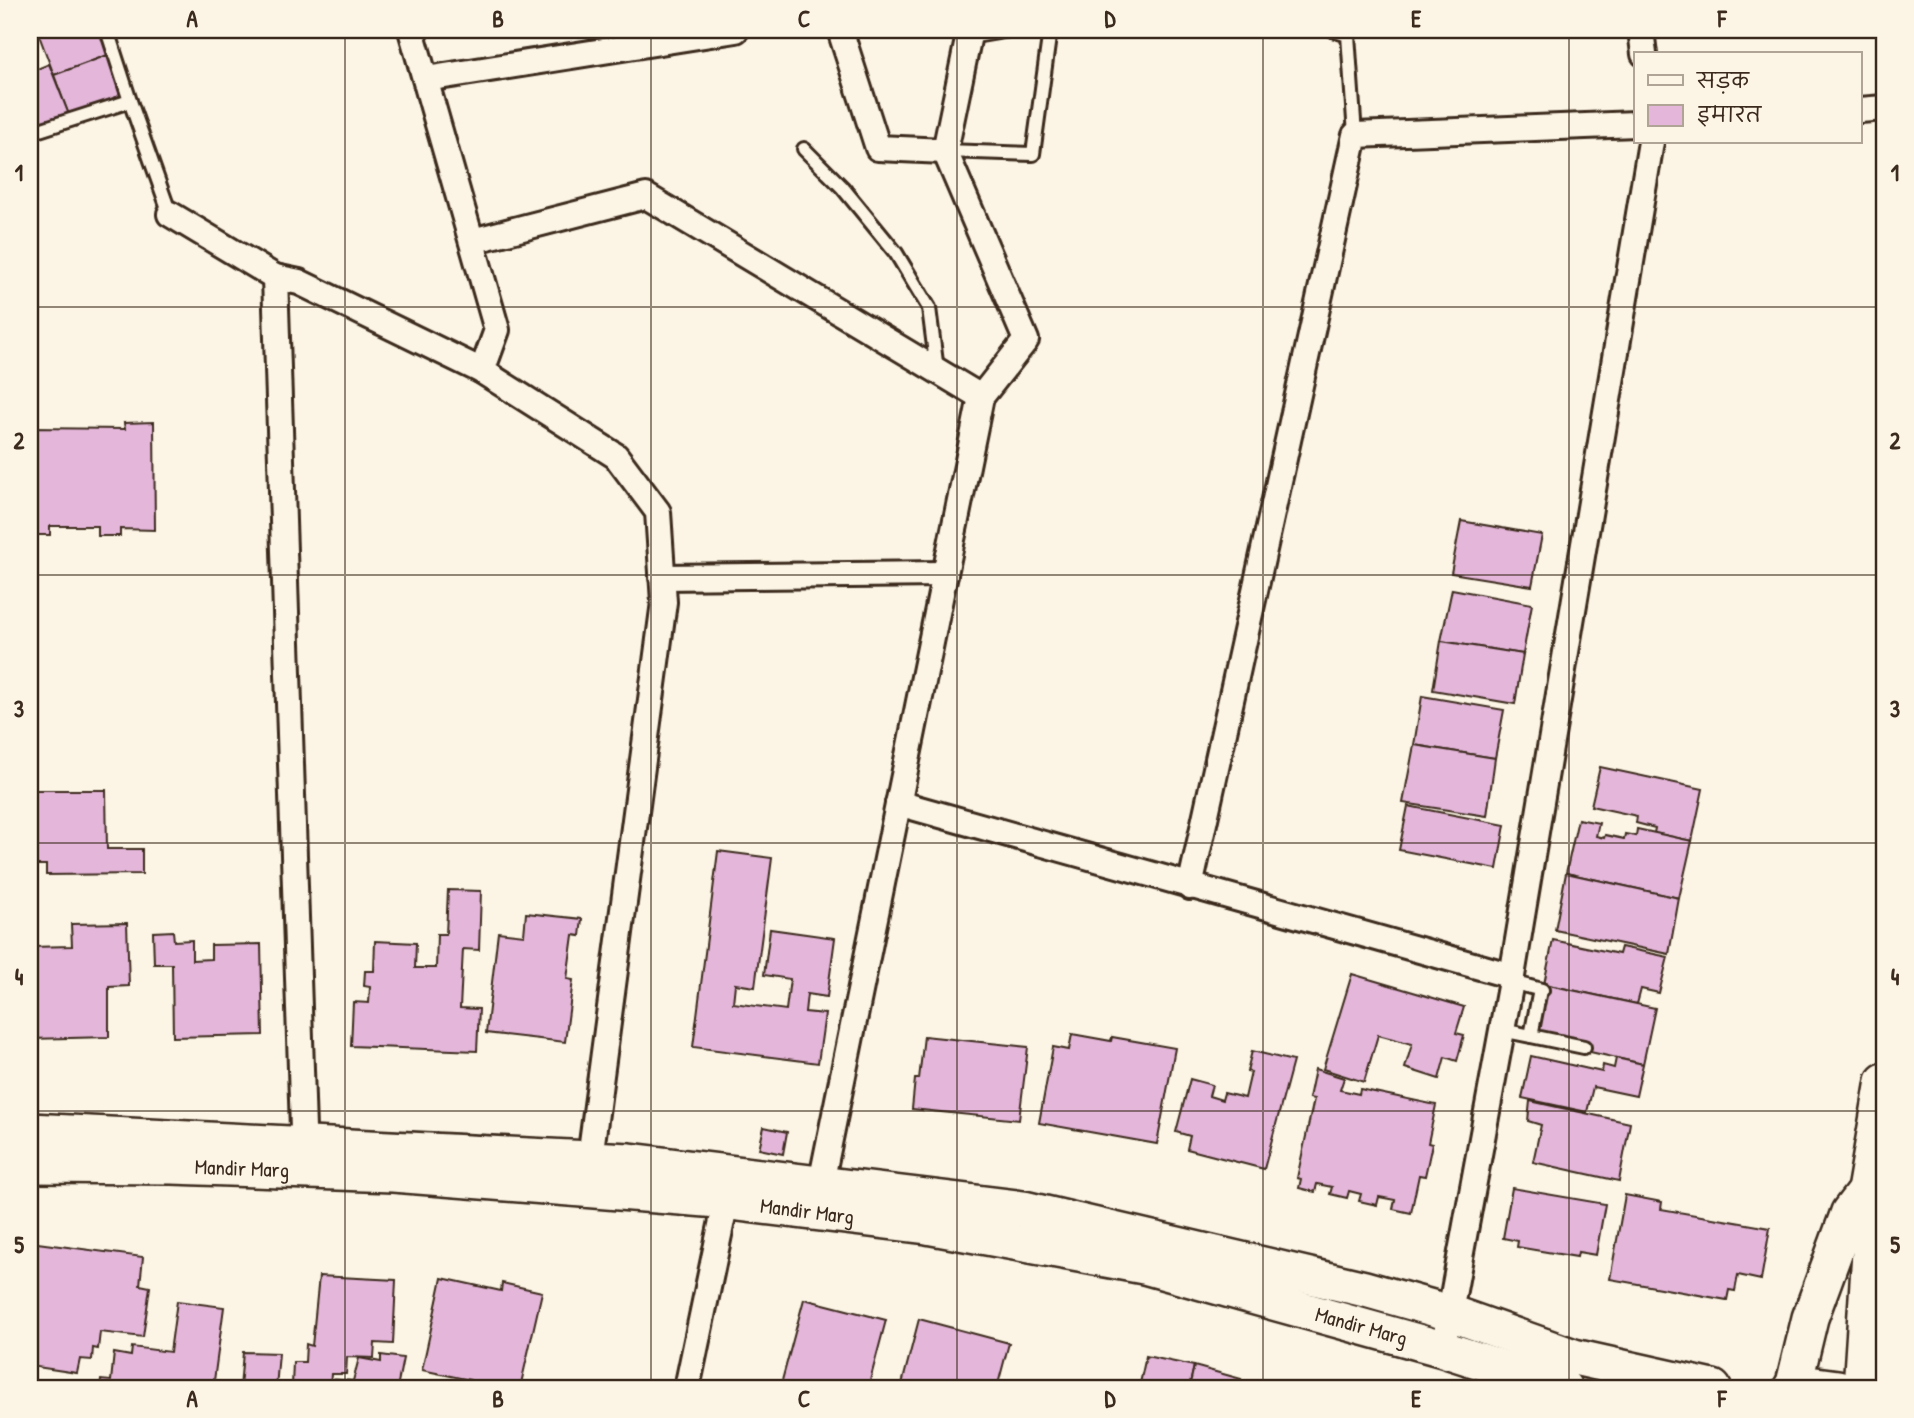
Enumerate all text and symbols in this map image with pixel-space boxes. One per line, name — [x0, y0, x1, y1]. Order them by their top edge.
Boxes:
text: A — [186, 3, 198, 34]
text: B — [492, 3, 504, 34]
text: C — [798, 3, 810, 34]
text: D — [1105, 3, 1117, 34]
text: E — [1411, 3, 1422, 34]
text: F — [1717, 3, 1728, 34]
legend — [1634, 52, 1862, 144]
text: सड़क — [1696, 66, 1750, 95]
text: इमारत — [1697, 100, 1763, 129]
text: 1 — [15, 157, 23, 188]
text: 1 — [1891, 157, 1899, 188]
text: 2 — [14, 425, 25, 456]
text: 2 — [1890, 425, 1901, 456]
text: 3 — [14, 693, 24, 724]
text: 3 — [1890, 693, 1900, 724]
text: 4 — [15, 961, 24, 992]
text: 4 — [1891, 961, 1900, 992]
street label: Mandir Marg — [194, 1152, 290, 1184]
street label: Mandir Marg — [759, 1191, 856, 1231]
text: 5 — [14, 1229, 24, 1260]
text: 5 — [1890, 1229, 1900, 1260]
street label: Mandir Marg — [1312, 1299, 1411, 1352]
text: A — [186, 1383, 198, 1414]
text: B — [492, 1383, 504, 1414]
text: C — [798, 1383, 810, 1414]
text: D — [1105, 1383, 1117, 1414]
text: E — [1411, 1383, 1422, 1414]
text: F — [1717, 1383, 1728, 1414]

